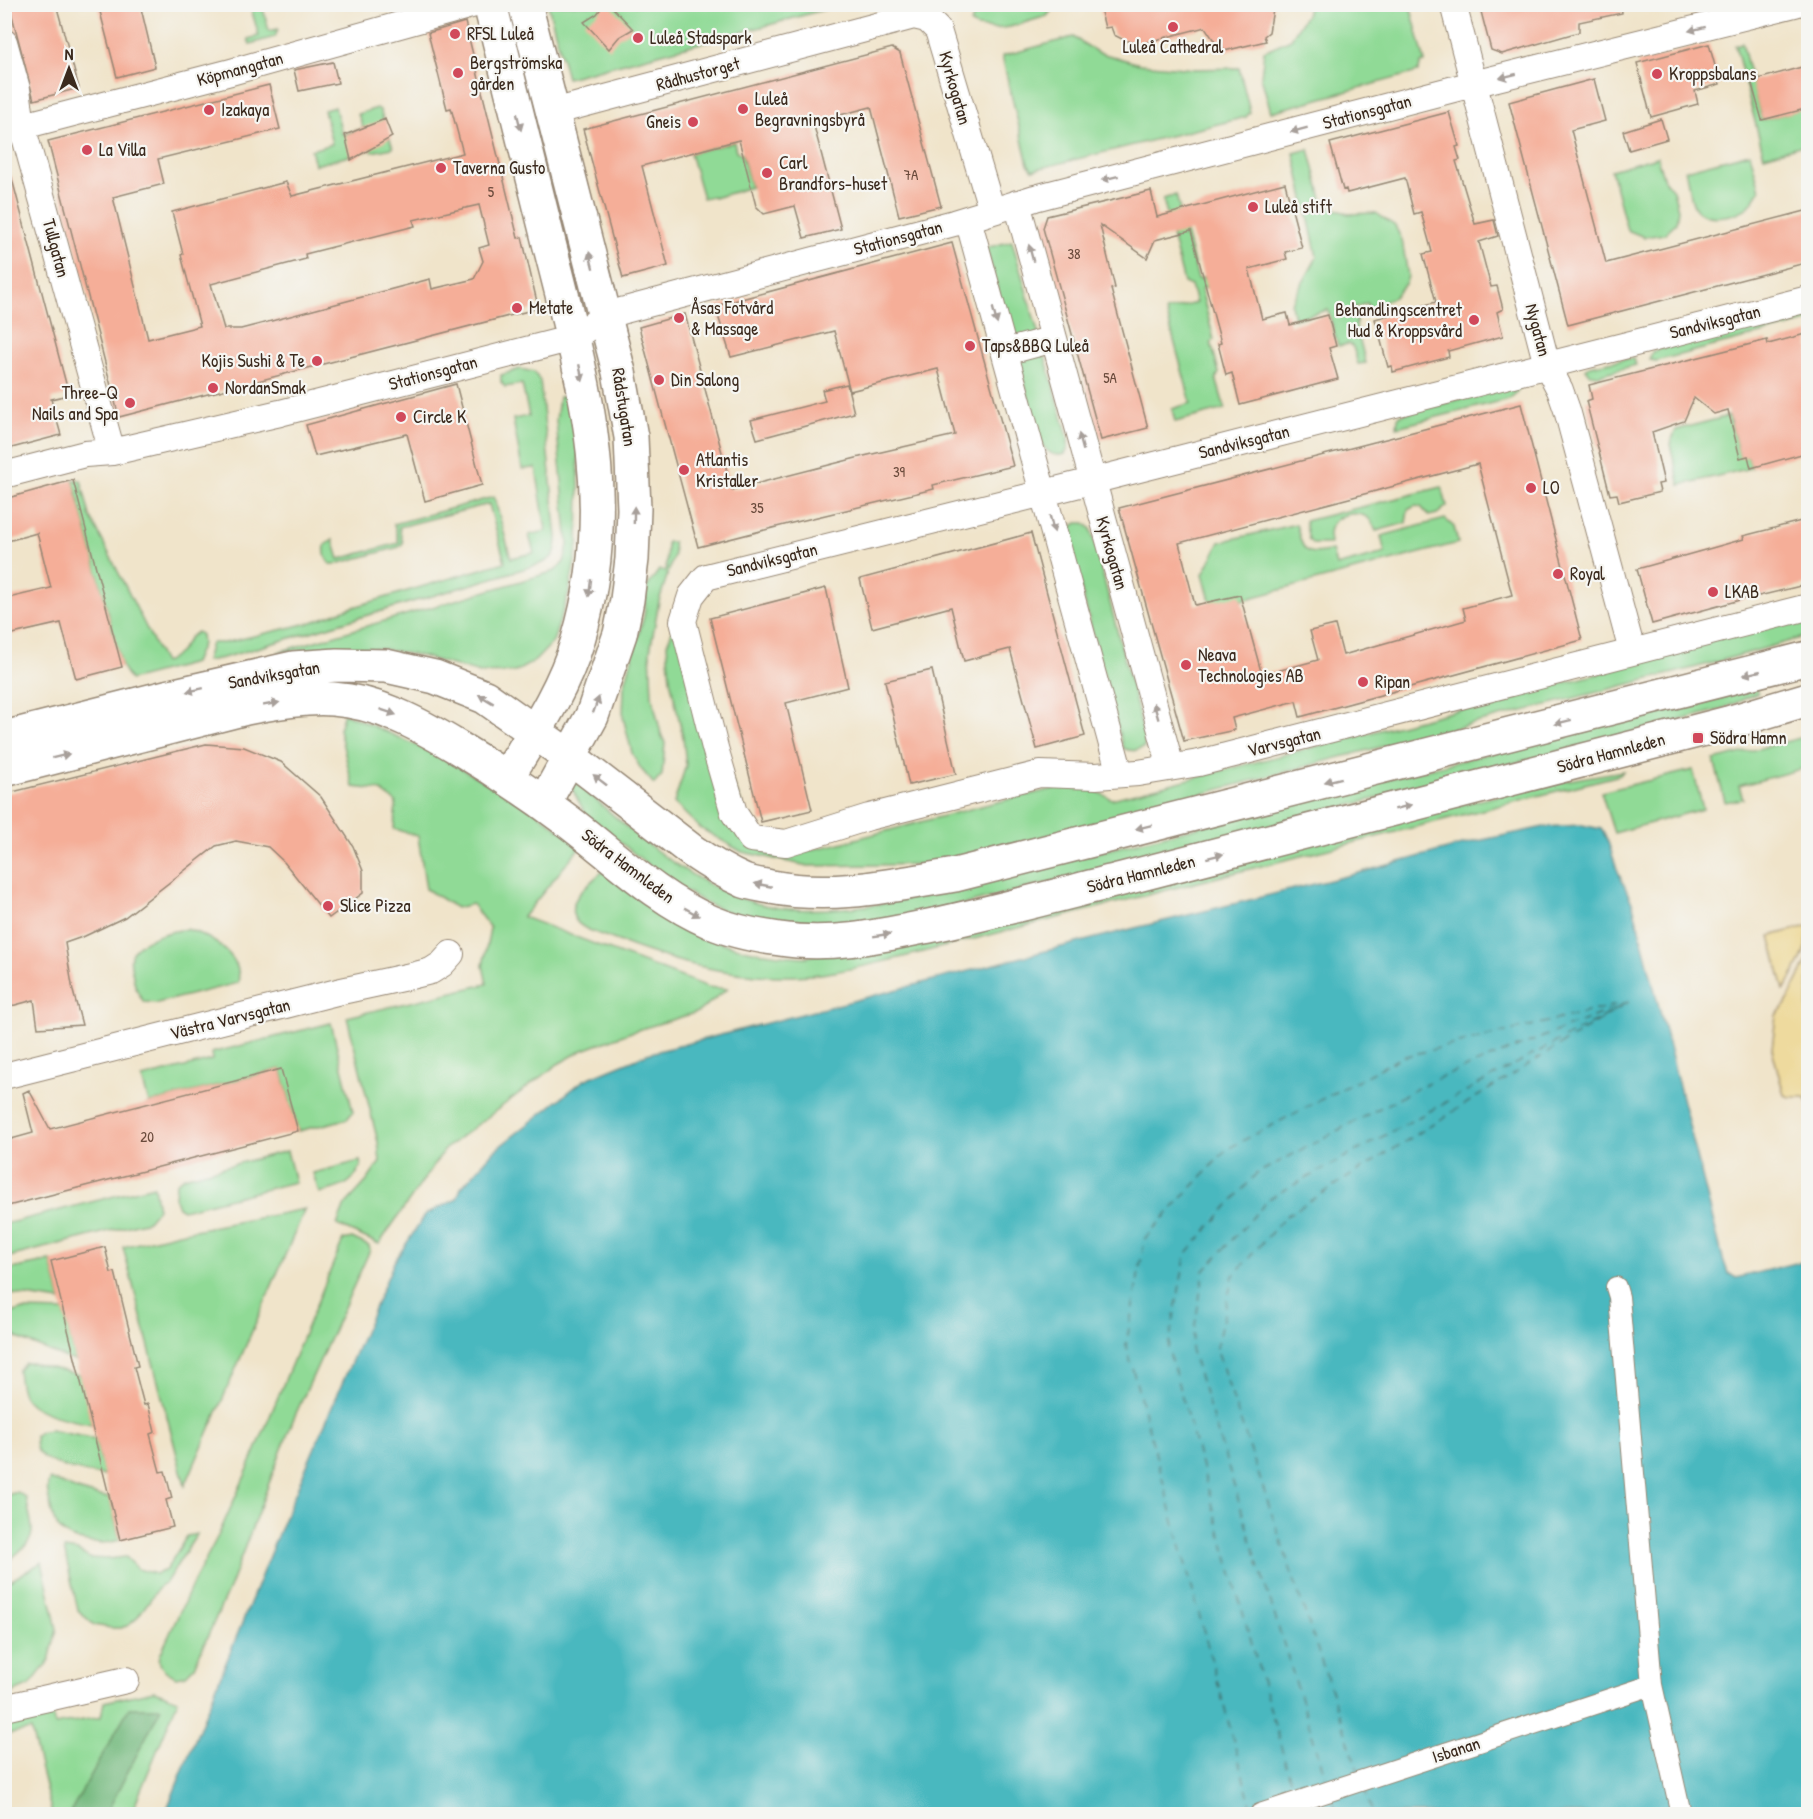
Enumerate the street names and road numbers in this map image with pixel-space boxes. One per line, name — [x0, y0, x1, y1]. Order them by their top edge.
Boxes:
street label: Köpmangatan — [194, 45, 286, 92]
street label: Kyrkogatan — [933, 48, 978, 127]
street label: Rådhustorget — [653, 50, 743, 97]
street label: Stationsgatan — [1320, 88, 1414, 135]
street label: Stationsgatan — [851, 214, 945, 261]
street label: Tullgatan — [37, 216, 76, 280]
street label: Sandviksgatan — [1667, 298, 1763, 345]
street label: Nygatan — [1519, 301, 1557, 359]
street label: Stationsgatan — [386, 349, 480, 396]
street label: Rådstugatan — [606, 366, 643, 448]
street label: Sandviksgatan — [1196, 418, 1292, 465]
street label: Kyrkogatan — [1090, 513, 1135, 592]
street label: Sandviksgatan — [724, 536, 820, 583]
street label: Sandviksgatan — [226, 654, 322, 695]
street label: Varvsgatan — [1245, 720, 1323, 763]
street label: Södra Hamnleden — [1554, 726, 1668, 779]
street label: Södra Hamnleden — [577, 822, 680, 909]
street label: Södra Hamnleden — [1084, 848, 1198, 899]
street label: Västra Varvsgatan — [167, 991, 293, 1046]
street label: Isbanan — [1429, 1730, 1483, 1769]

